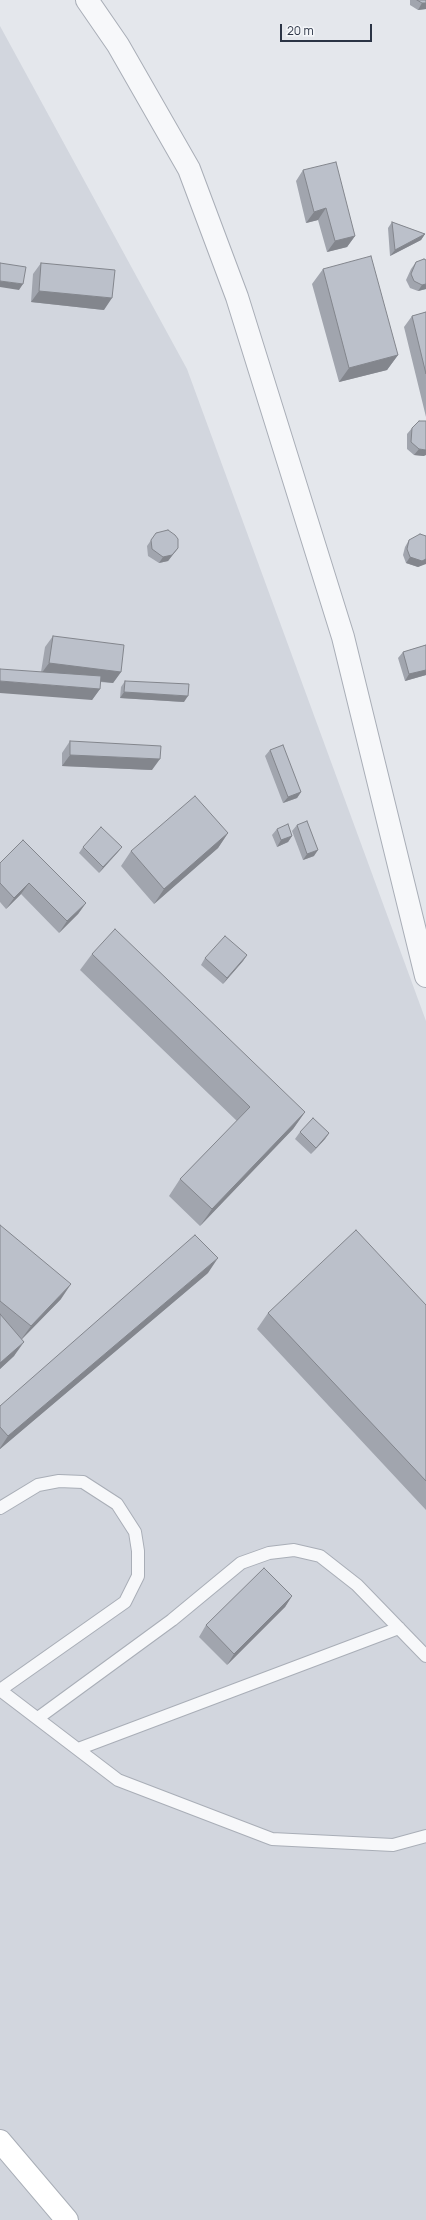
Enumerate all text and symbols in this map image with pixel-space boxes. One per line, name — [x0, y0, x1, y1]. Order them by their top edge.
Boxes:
scale bar — [282, 16, 374, 42]
text: 20 m — [287, 22, 314, 39]

